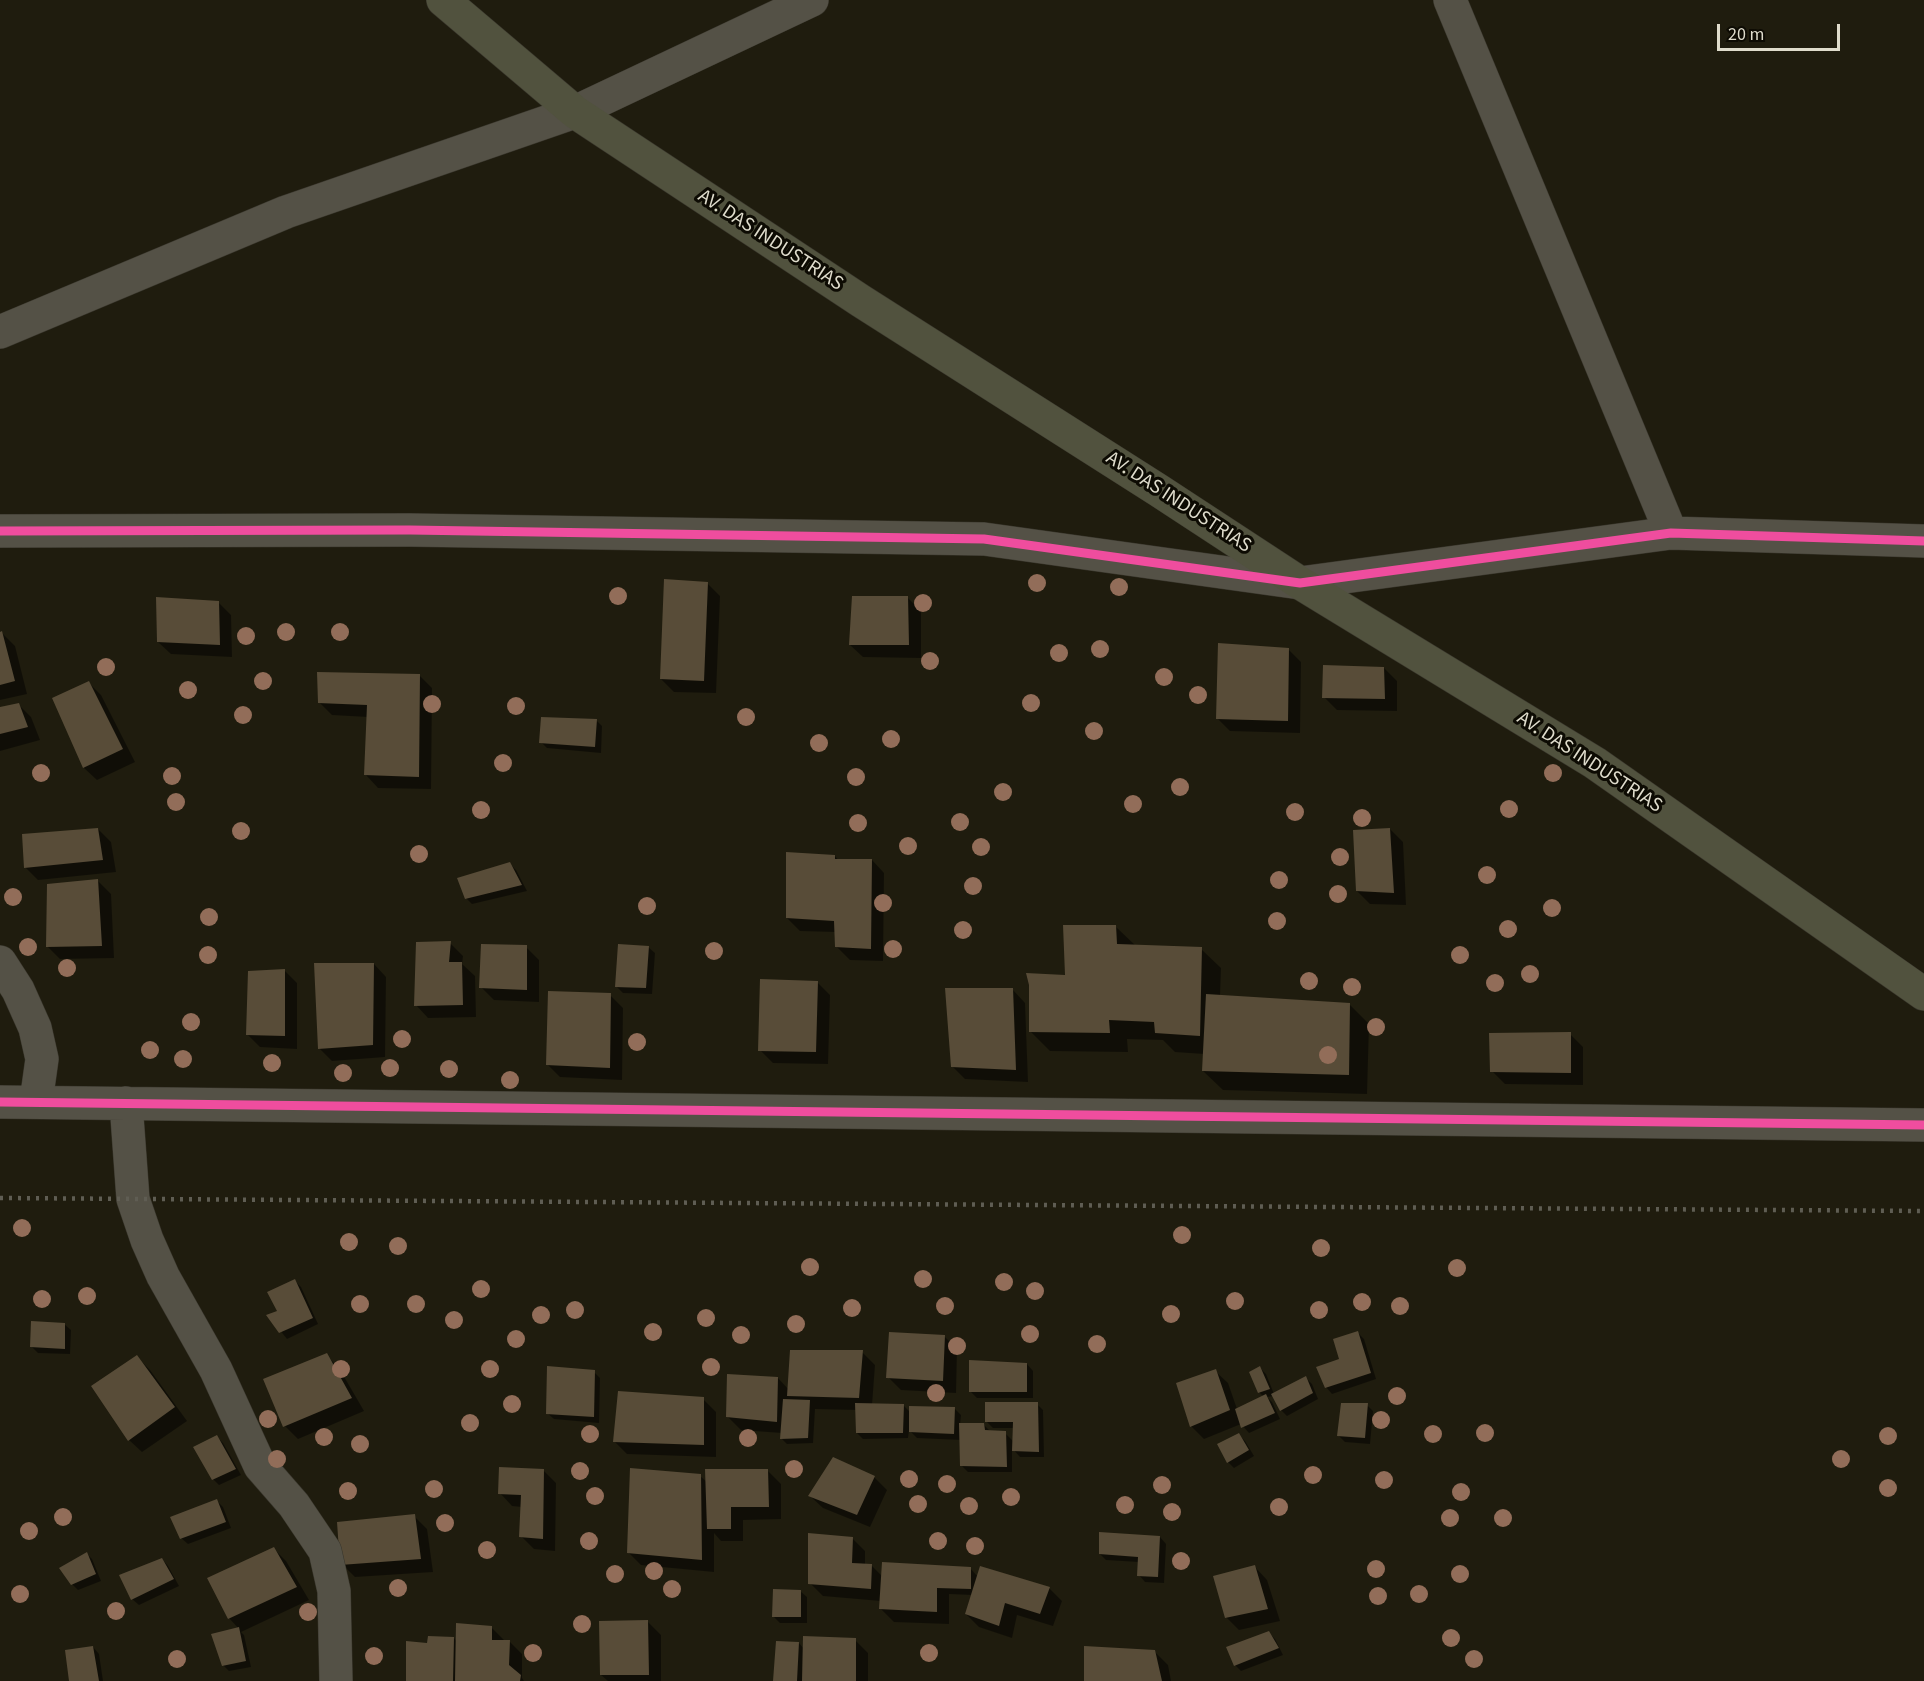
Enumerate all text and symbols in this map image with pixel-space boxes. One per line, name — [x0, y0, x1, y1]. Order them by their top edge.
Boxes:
scale bar — [1720, 12, 1843, 50]
text: 20 m — [1728, 22, 1764, 47]
street label: AV. DAS INDUSTRIAS — [693, 185, 847, 297]
street label: AV. DAS INDUSTRIAS — [1101, 447, 1255, 559]
street label: AV. DAS INDUSTRIAS — [1512, 707, 1666, 819]

